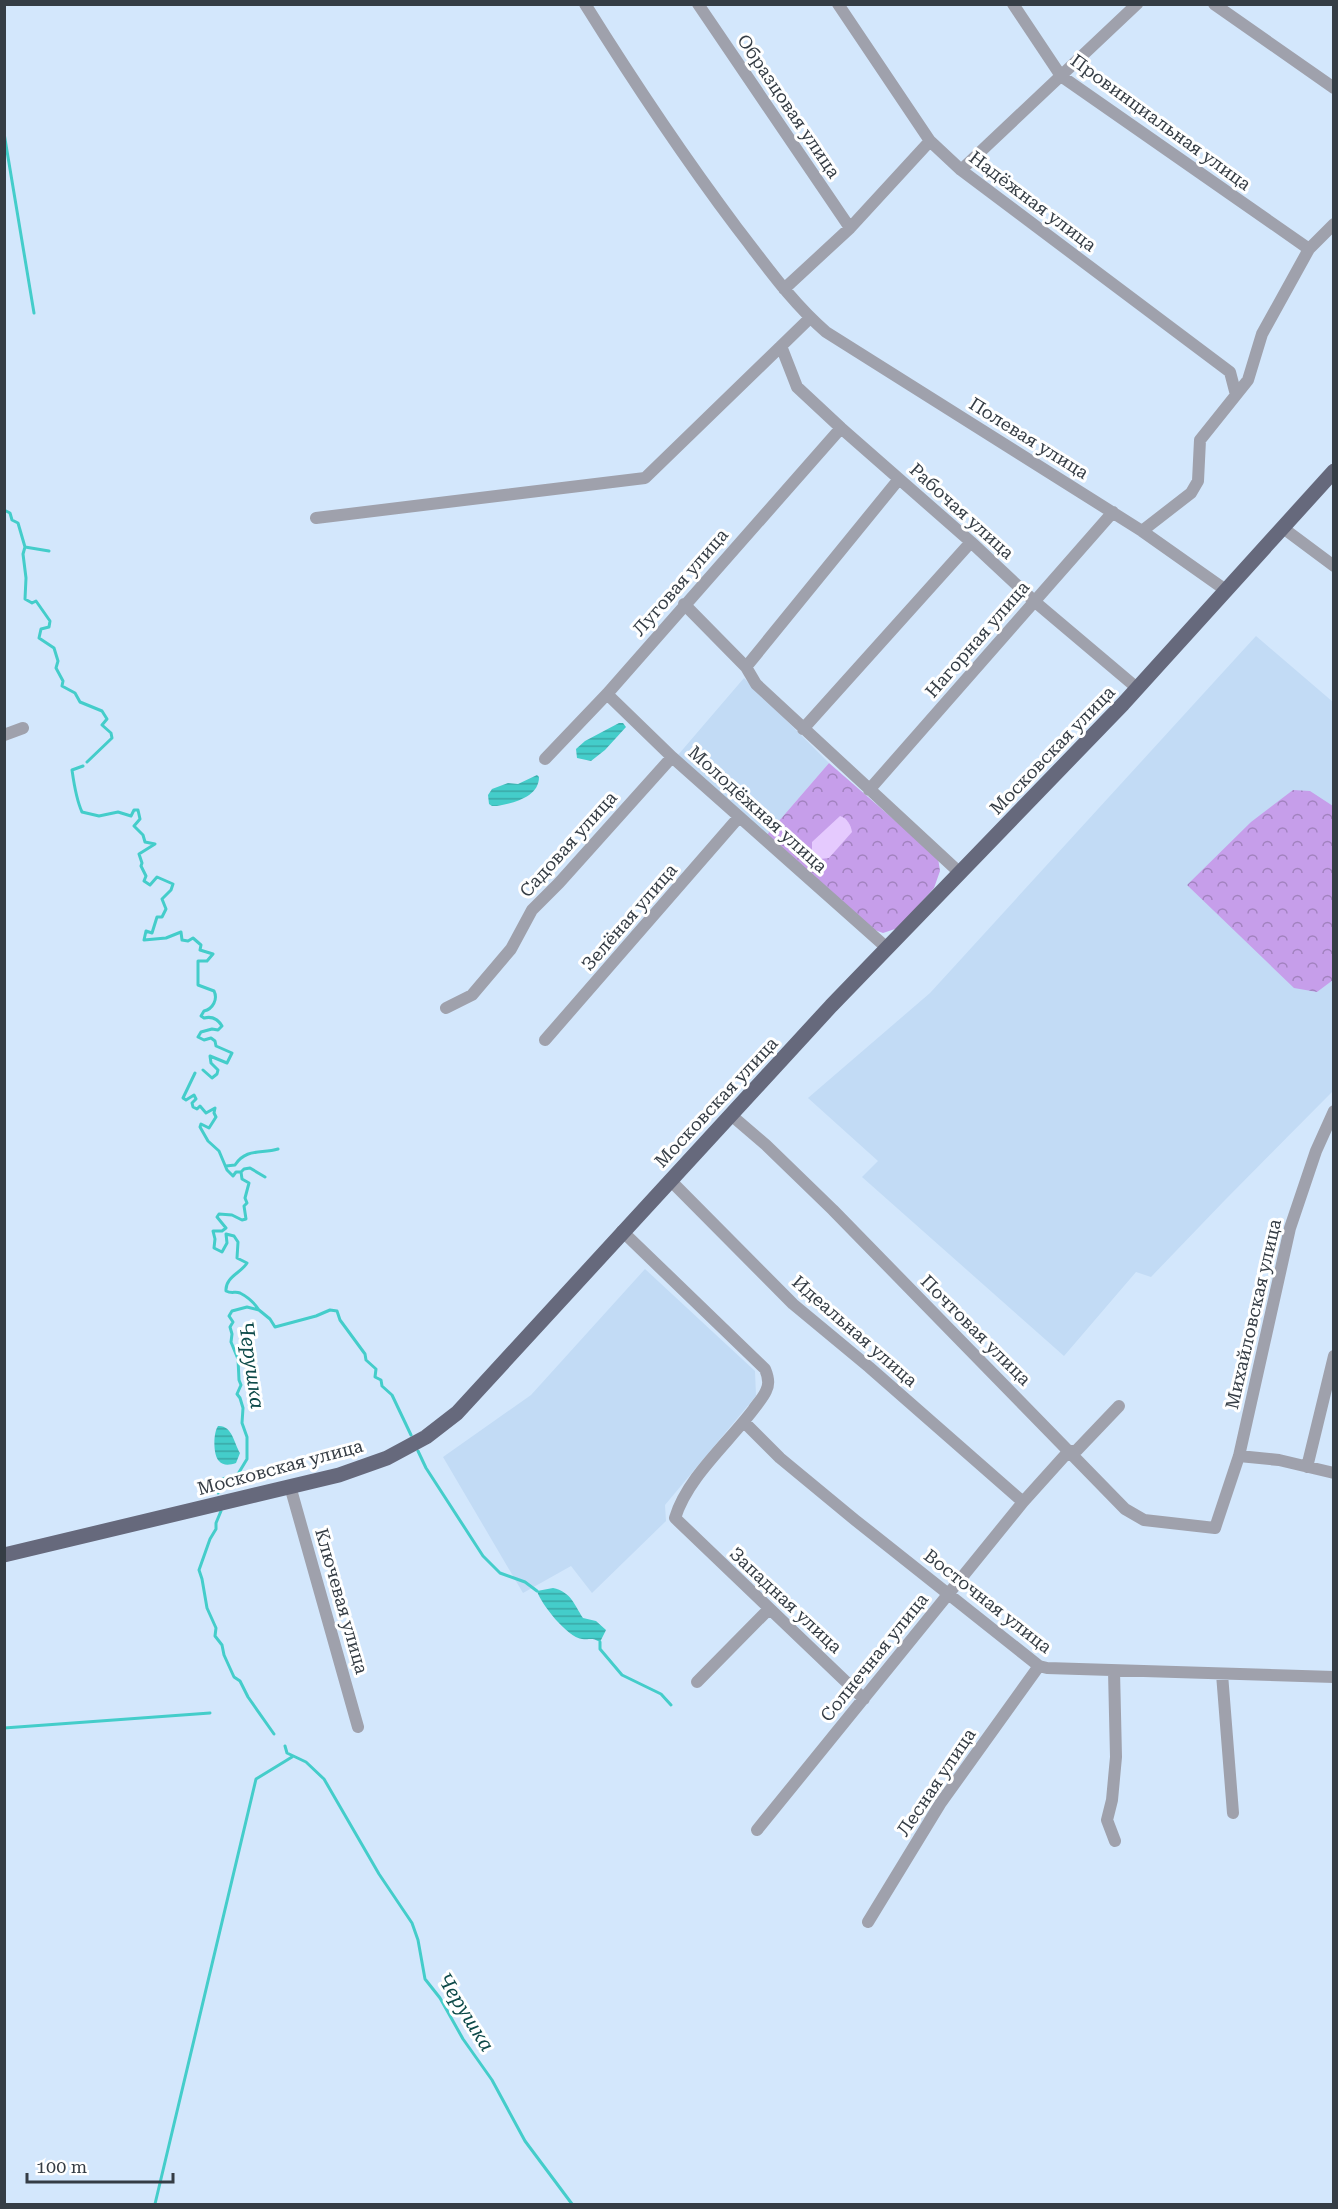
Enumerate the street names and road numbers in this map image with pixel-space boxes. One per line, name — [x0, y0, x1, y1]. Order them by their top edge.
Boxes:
street label: Образцовая улица — [733, 30, 845, 182]
street label: Провинциальная улица — [1067, 50, 1255, 195]
street label: Надёжная улица — [965, 146, 1101, 256]
street label: Полевая улица — [966, 393, 1093, 483]
street label: Рабочая улица — [906, 459, 1019, 563]
street label: Луговая улица — [628, 524, 732, 640]
street label: Нагорная улица — [921, 576, 1033, 702]
street label: Московская улица — [985, 681, 1119, 819]
street label: Молодёжная улица — [684, 741, 832, 877]
street label: Садовая улица — [515, 787, 621, 901]
street label: Зелёная улица — [577, 859, 681, 975]
street label: Московская улица — [650, 1032, 782, 1172]
street label: Михайловская улица — [1221, 1217, 1285, 1411]
street label: Идеальная улица — [788, 1271, 922, 1391]
street label: Почтовая улица — [917, 1271, 1036, 1390]
street label: Московская улица — [195, 1435, 365, 1499]
street label: Ключевая улица — [311, 1526, 373, 1677]
street label: Западная улица — [726, 1543, 847, 1658]
street label: Восточная улица — [920, 1545, 1056, 1658]
street label: Солнечная улица — [816, 1588, 932, 1725]
street label: Лесная улица — [892, 1724, 980, 1840]

